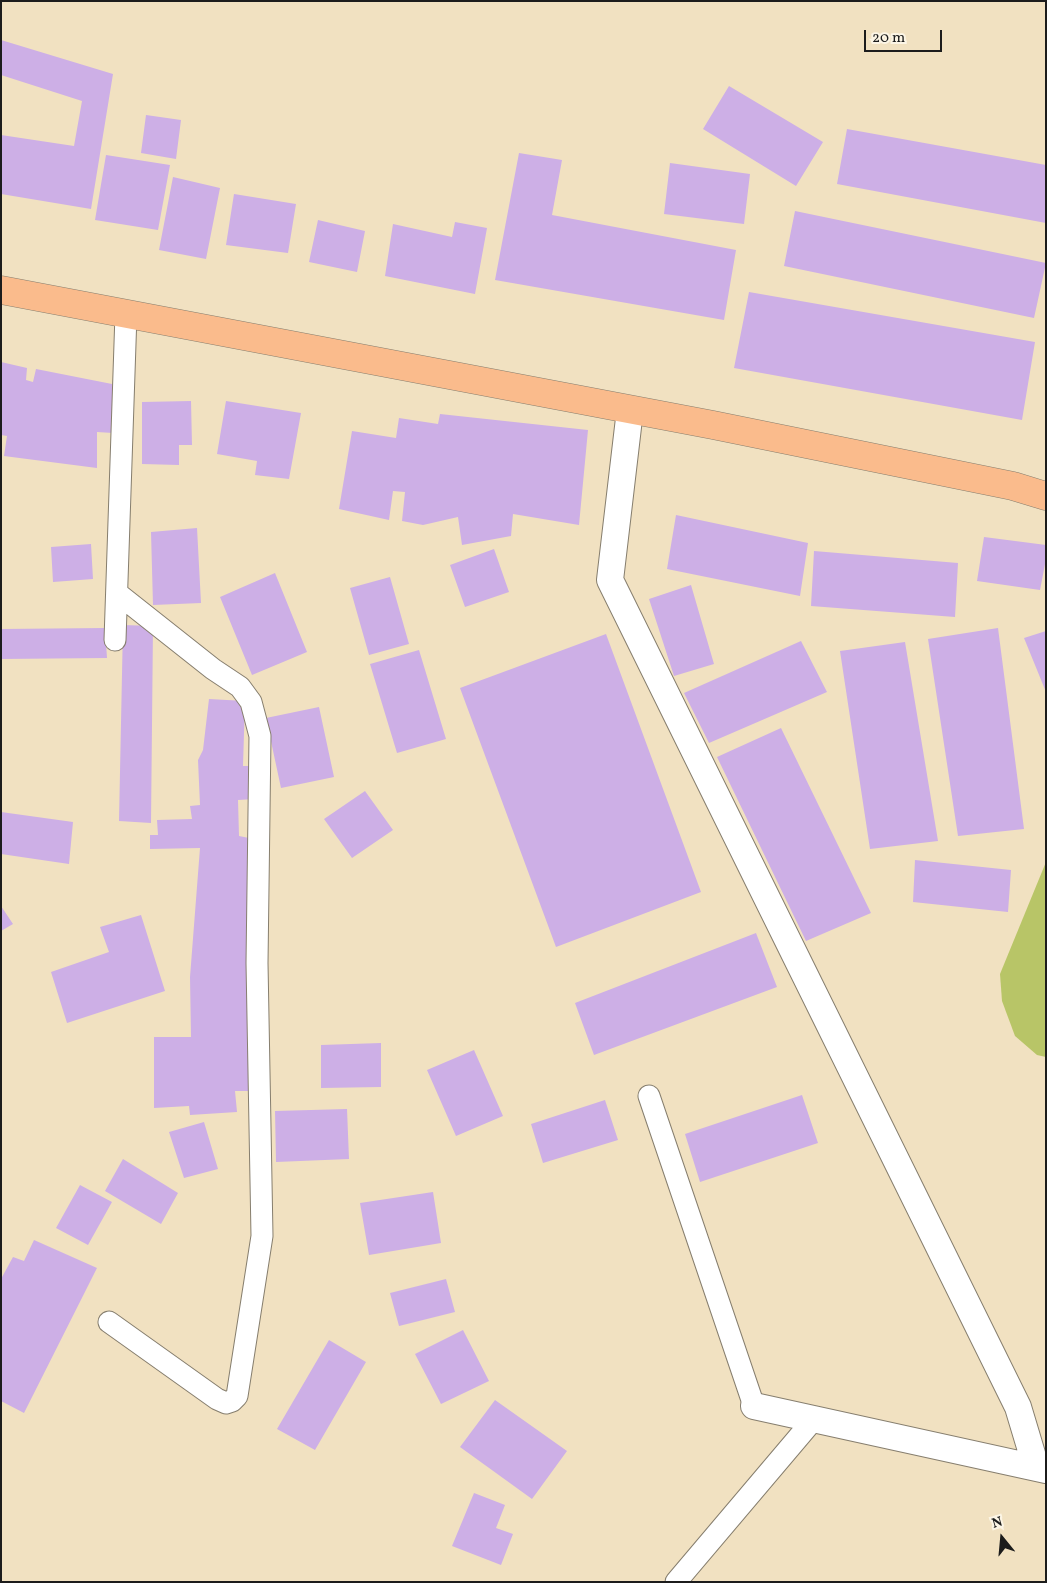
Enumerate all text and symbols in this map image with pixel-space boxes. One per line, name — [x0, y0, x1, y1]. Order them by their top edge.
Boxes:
scale bar — [867, 20, 944, 52]
text: 20 m — [872, 28, 905, 49]
north arrow — [977, 1513, 1027, 1563]
text: N — [990, 1513, 1005, 1534]

